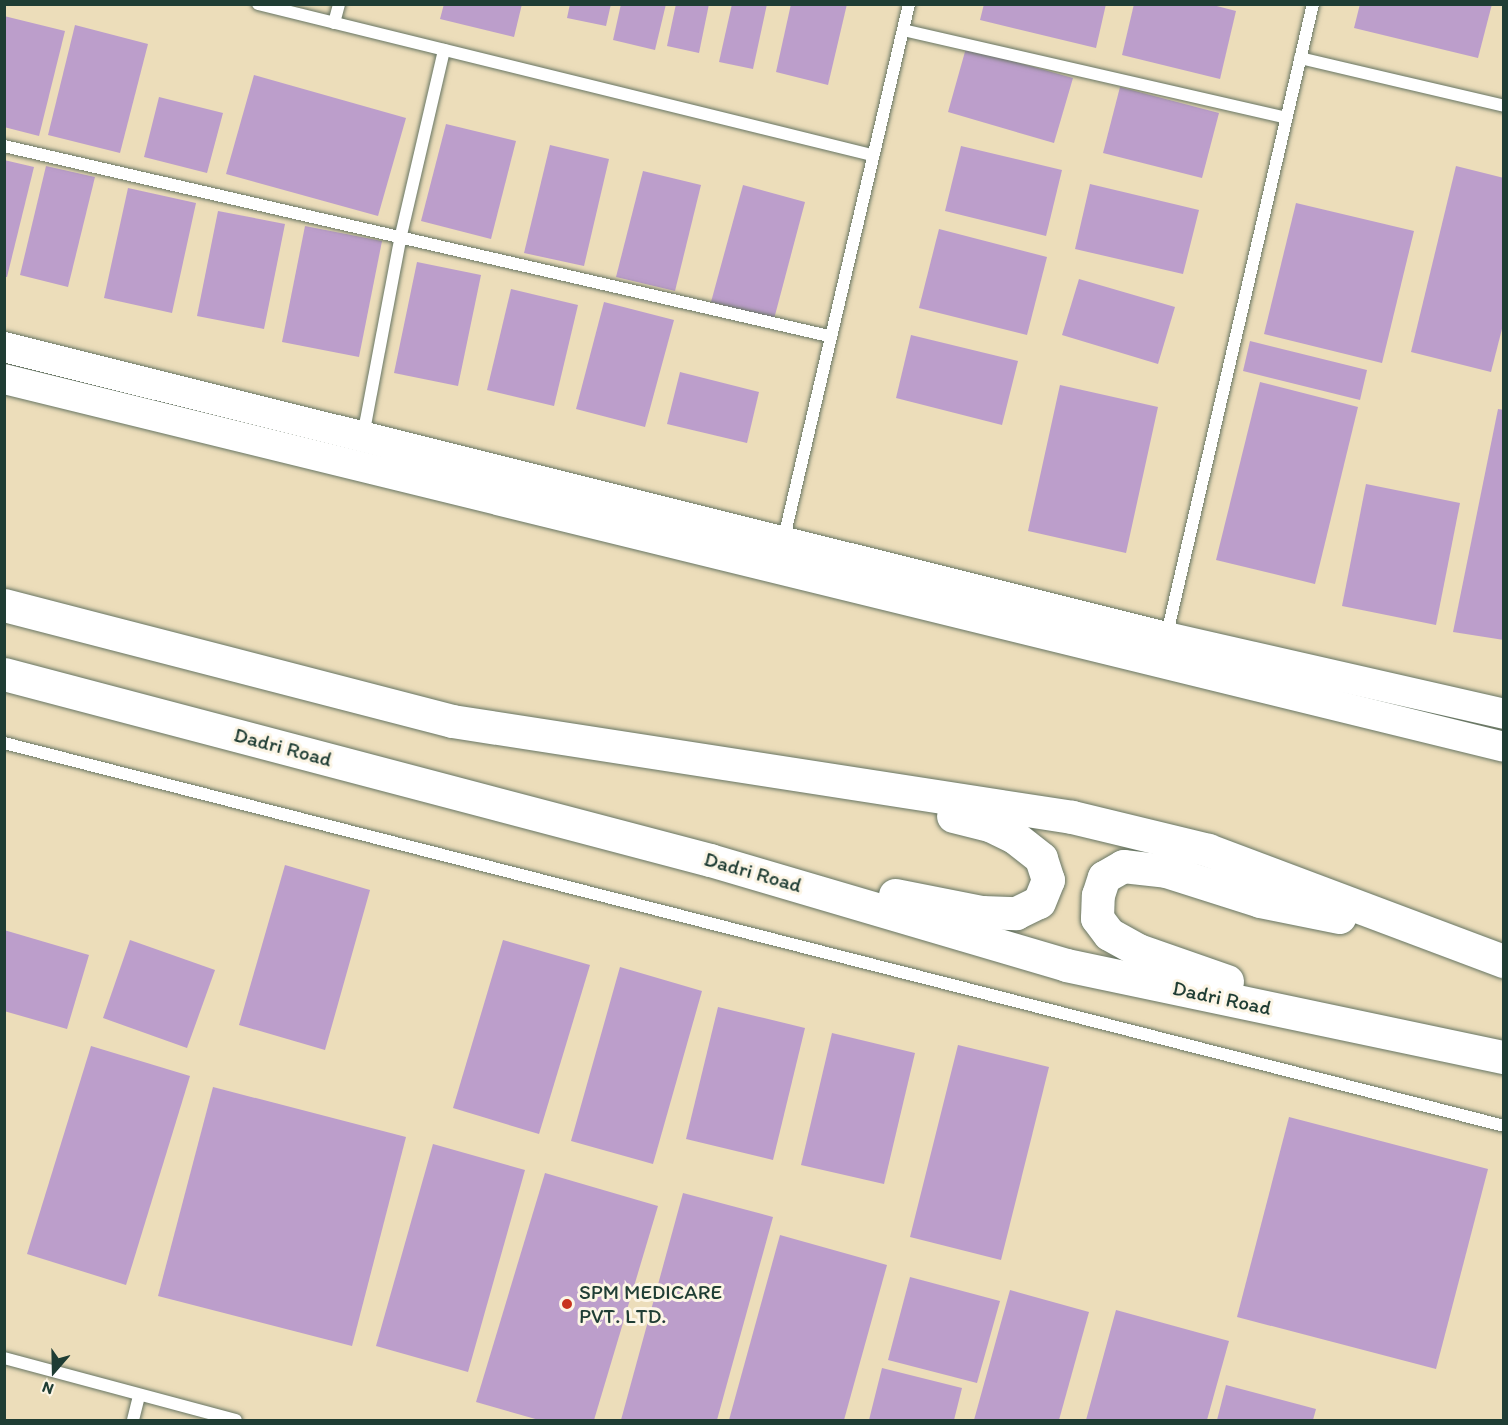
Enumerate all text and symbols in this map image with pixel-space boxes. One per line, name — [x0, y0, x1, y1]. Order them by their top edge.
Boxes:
street label: Dadri Road — [232, 722, 334, 772]
street label: Dadri Road — [702, 846, 804, 898]
street label: Dadri Road — [1171, 975, 1273, 1021]
place label: SPM MEDICARE PVT. LTD. — [579, 1279, 722, 1329]
marker: SPM MEDICARE PVT. LTD. — [560, 1297, 574, 1311]
north arrow — [24, 1341, 84, 1401]
text: N — [39, 1378, 56, 1399]

